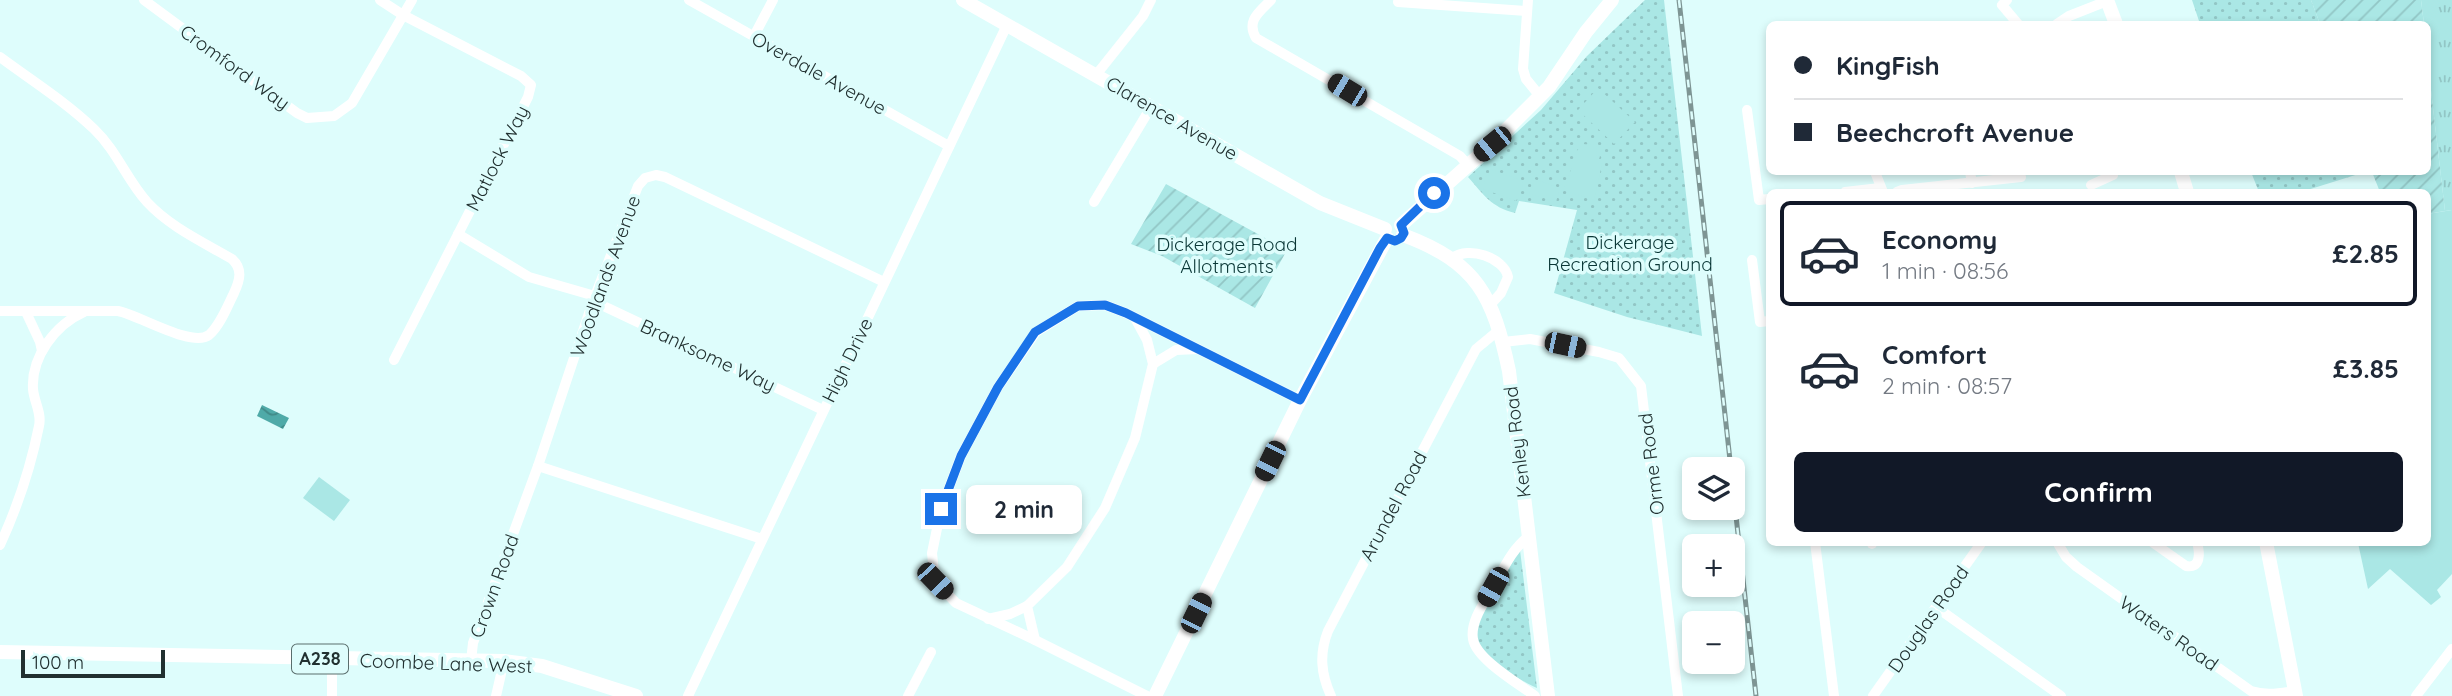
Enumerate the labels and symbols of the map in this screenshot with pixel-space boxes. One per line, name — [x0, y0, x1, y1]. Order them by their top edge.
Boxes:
street label: Cromford Way — [175, 19, 295, 115]
street label: Overdale Avenue — [747, 26, 891, 120]
car — [1324, 70, 1371, 110]
street label: Clarence Avenue — [1102, 71, 1242, 165]
street label: Matlock Way — [460, 101, 534, 215]
car — [1470, 123, 1515, 165]
route start — [1418, 177, 1450, 209]
street label: Woodlands Avenue — [565, 192, 645, 360]
park label: Dickerage Recreation Ground — [1547, 230, 1713, 276]
park label: Dickerage Road Allotments — [1156, 232, 1298, 278]
street label: Branksome Way — [637, 313, 779, 397]
street label: High Drive — [816, 314, 878, 406]
car — [1543, 330, 1588, 360]
street label: Kenley Road — [1498, 385, 1536, 499]
street label: Orme Road — [1633, 412, 1669, 516]
car — [1252, 438, 1289, 484]
street label: Arundel Road — [1354, 447, 1432, 565]
callout: 2 min — [965, 484, 1081, 534]
route end — [925, 493, 957, 525]
street label: Crown Road — [464, 531, 524, 641]
car — [913, 559, 958, 603]
street label: Douglas Road — [1882, 561, 1974, 677]
car — [1474, 564, 1513, 610]
car — [1178, 590, 1215, 636]
street label: Waters Road — [2115, 590, 2223, 676]
road number: A238 — [292, 644, 348, 674]
scale bar — [21, 647, 164, 679]
street label: Coombe Lane West — [359, 648, 533, 678]

